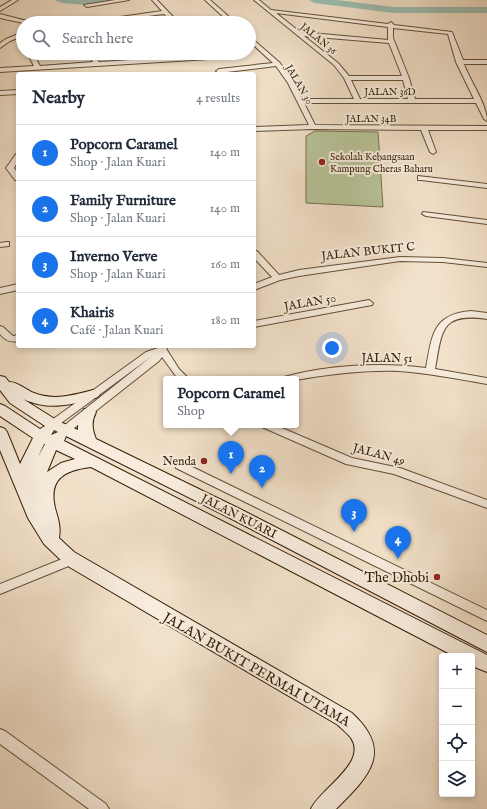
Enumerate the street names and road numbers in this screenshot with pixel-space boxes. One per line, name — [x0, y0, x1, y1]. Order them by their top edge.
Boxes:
street label: JALAN 36 — [296, 20, 340, 58]
street label: JALAN 30 — [282, 62, 315, 107]
street label: JALAN 36D — [363, 86, 416, 99]
street label: JALAN 34B — [345, 113, 397, 126]
street label: JALAN BUKIT C — [319, 239, 416, 265]
street label: JALAN 50 — [281, 291, 338, 316]
street label: JALAN 51 — [359, 351, 413, 367]
street label: JALAN 49 — [349, 440, 407, 470]
street label: JALAN KUARI — [196, 490, 279, 543]
street label: JALAN BUKIT PERMAI UTAMA — [158, 608, 354, 731]

